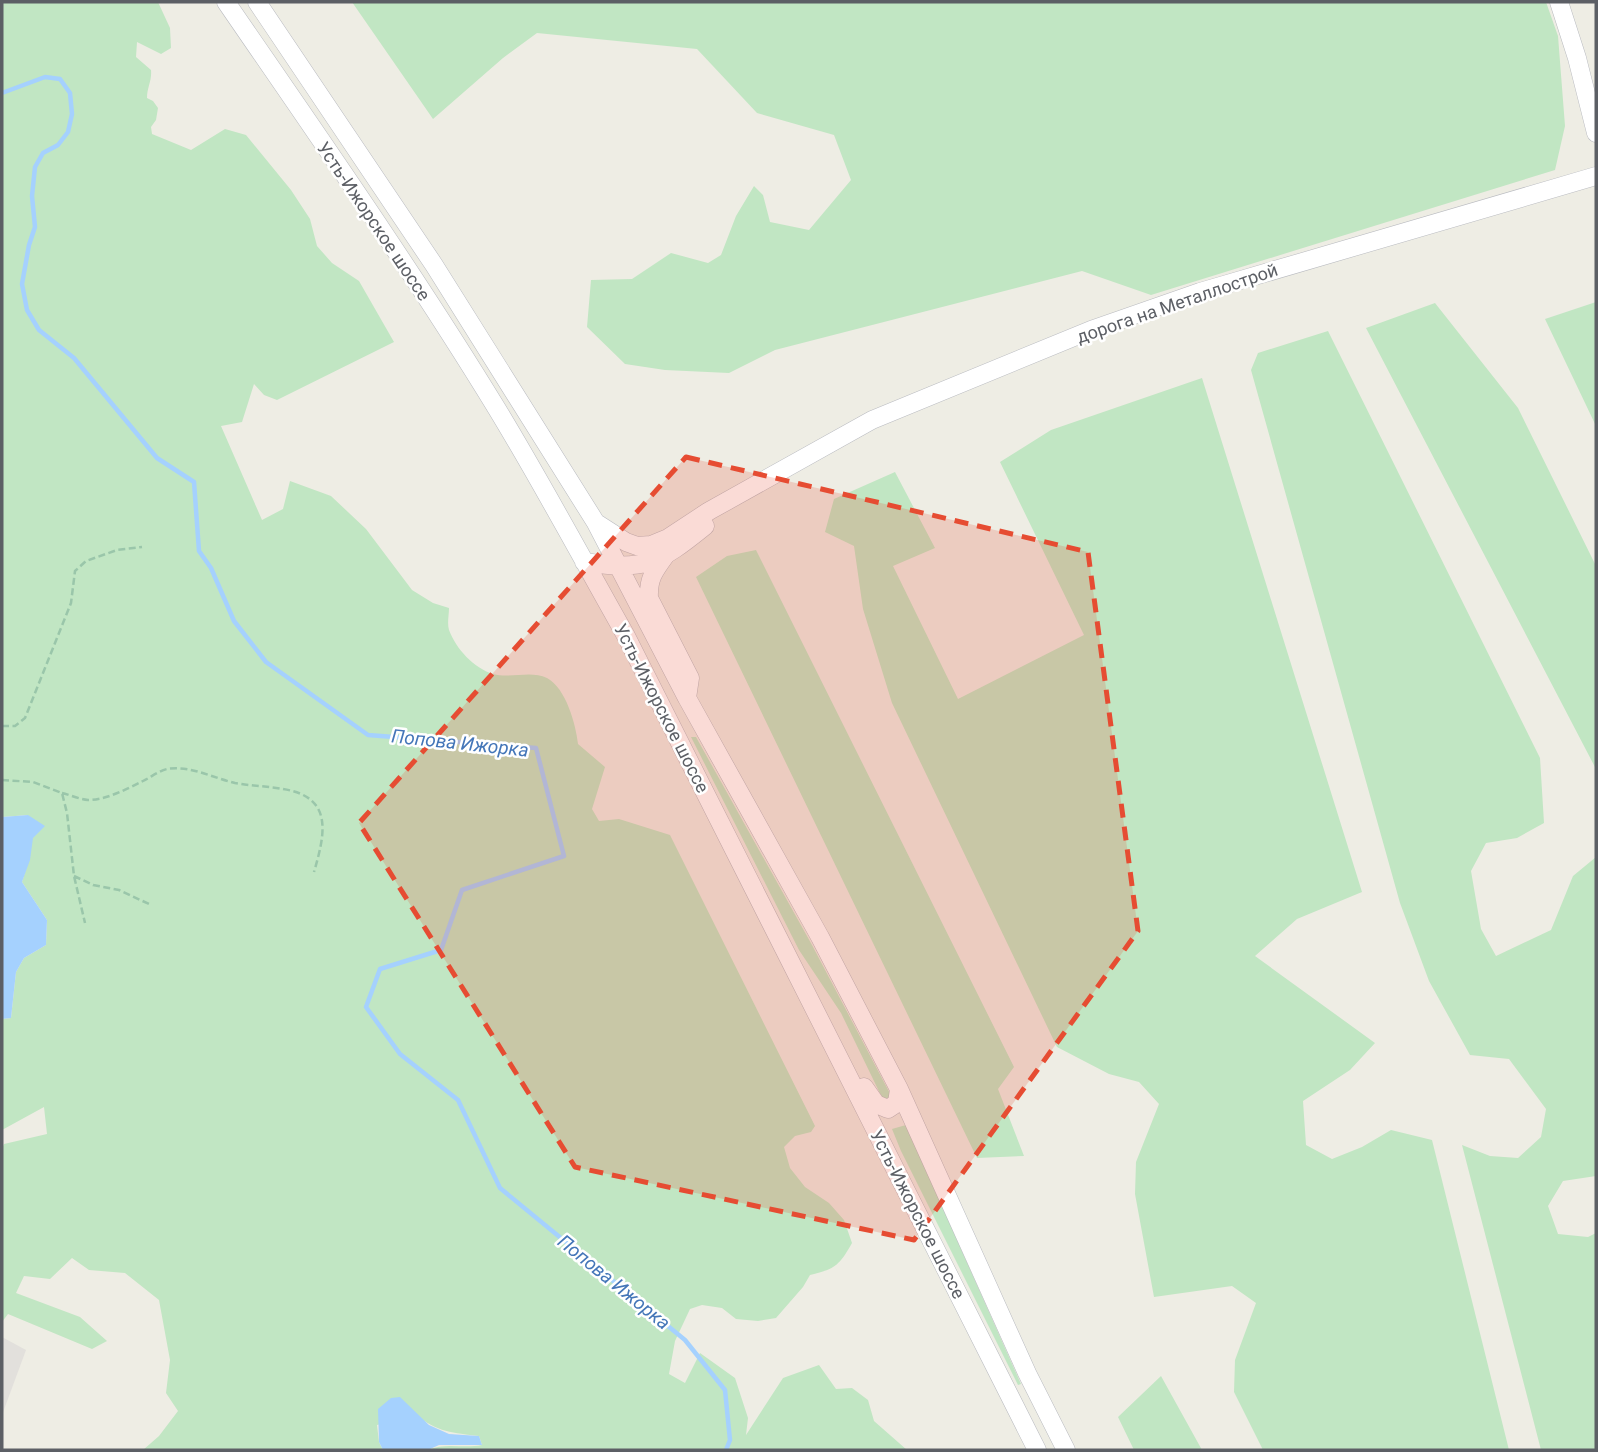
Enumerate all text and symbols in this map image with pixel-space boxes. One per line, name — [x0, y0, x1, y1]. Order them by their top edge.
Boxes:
street label: Усть-Ижорское шоссе — [313, 138, 435, 304]
street label: дорога на Металлострой — [1074, 259, 1280, 347]
street label: Усть-Ижорское шоссе — [610, 620, 714, 796]
water label: Попова Ижорка — [390, 724, 530, 762]
street label: Усть-Ижорское шоссе — [866, 1126, 970, 1302]
water label: Попова Ижорка — [553, 1230, 675, 1334]

